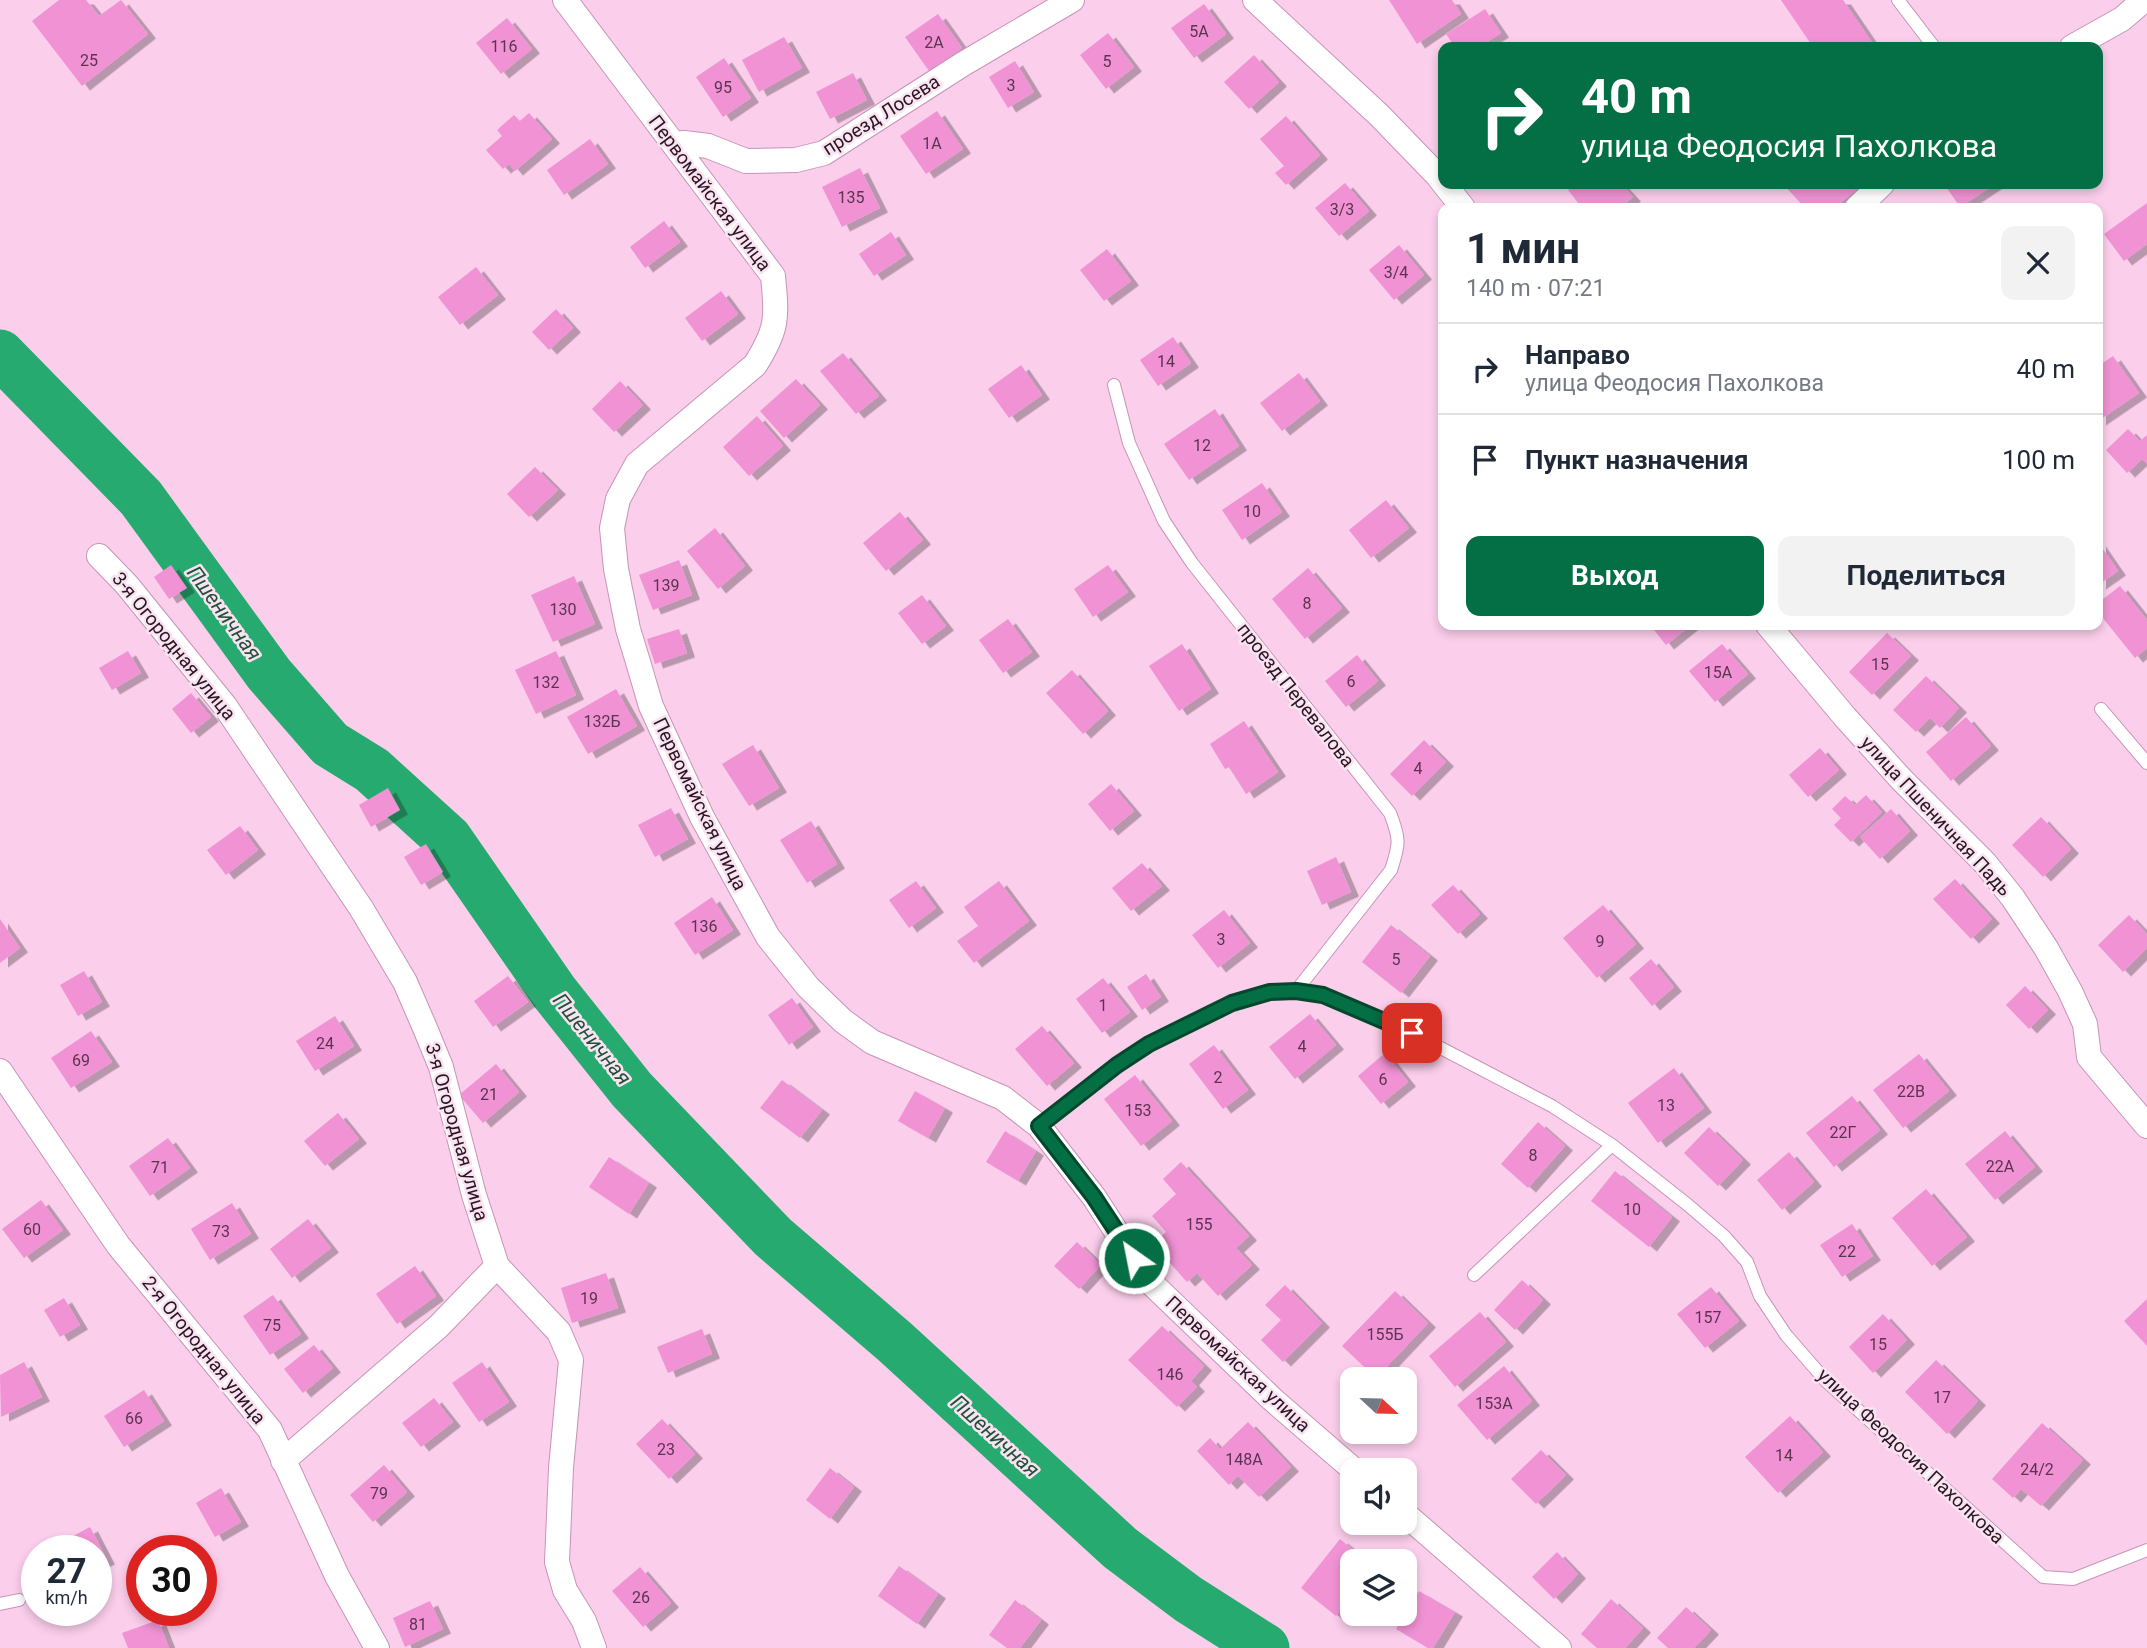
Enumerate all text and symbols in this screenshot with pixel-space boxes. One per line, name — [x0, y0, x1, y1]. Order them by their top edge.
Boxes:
house number: 5А — [1189, 22, 1209, 41]
house number: 2А — [924, 33, 944, 52]
house number: 116 — [491, 37, 517, 56]
house number: 25 — [80, 51, 98, 70]
house number: 5 — [1103, 52, 1112, 71]
text: 40 m — [1581, 68, 1692, 125]
street label: проезд Лосева — [818, 70, 944, 160]
icon: right — [1466, 70, 1557, 161]
house number: 3 — [1007, 76, 1016, 95]
house number: 95 — [714, 78, 732, 97]
street label: Первомайская улица — [644, 111, 776, 275]
text: улица Феодосия Пахолкова — [1581, 127, 1997, 165]
house number: 1А — [922, 134, 942, 153]
house number: 135 — [838, 188, 864, 207]
house number: 3/3 — [1330, 200, 1354, 219]
text: 1 мин — [1466, 224, 1580, 273]
button: close — [2001, 226, 2075, 300]
house number: 3/4 — [1384, 263, 1408, 282]
text: 140 m · 07:21 — [1466, 275, 1605, 302]
text: Направо — [1525, 340, 1630, 370]
icon: right — [1466, 350, 1504, 388]
house number: 14 — [1157, 352, 1175, 371]
text: 40 m — [2017, 354, 2075, 384]
text: улица Феодосия Пахолкова — [1525, 370, 1824, 397]
house number: 12 — [1193, 436, 1211, 455]
icon: arrive — [1466, 441, 1504, 479]
text: Пункт назначения — [1525, 445, 1749, 475]
text: 100 m — [2002, 445, 2075, 475]
house number: 10 — [1243, 502, 1261, 521]
button: Выход — [1466, 536, 1764, 616]
button: Поделиться — [1778, 536, 2075, 616]
water label: Пшеничная — [182, 561, 266, 665]
street label: 3-я Огородная улица — [107, 567, 241, 725]
house number: 139 — [653, 576, 679, 595]
house number: 8 — [1303, 594, 1312, 613]
house number: 130 — [550, 600, 576, 619]
street label: проезд Перевалова — [1232, 618, 1360, 772]
house number: 15 — [1871, 655, 1889, 674]
house number: 15А — [1704, 663, 1733, 682]
house number: 6 — [1347, 672, 1356, 691]
house number: 132 — [533, 673, 559, 692]
house number: 132Б — [583, 712, 621, 731]
street label: Первомайская улица — [648, 714, 752, 894]
street label: улица Пшеничная Падь — [1856, 731, 2016, 901]
house number: 4 — [1414, 759, 1423, 778]
house number: 136 — [691, 917, 717, 936]
house number: 3 — [1217, 930, 1226, 949]
house number: 9 — [1596, 932, 1605, 951]
house number: 5 — [1392, 950, 1401, 969]
water label: Пшеничная — [548, 989, 636, 1089]
house number: 1 — [1099, 996, 1108, 1015]
pin — [1382, 1003, 1442, 1063]
icon: arrive — [1393, 1014, 1431, 1052]
house number: 24 — [316, 1034, 334, 1053]
house number: 4 — [1298, 1037, 1307, 1056]
street label: 3-я Огородная улица — [421, 1041, 493, 1223]
house number: 69 — [72, 1051, 90, 1070]
house number: 2 — [1214, 1068, 1223, 1087]
house number: 6 — [1379, 1070, 1388, 1089]
house number: 22В — [1897, 1082, 1925, 1101]
house number: 21 — [480, 1085, 498, 1104]
house number: 13 — [1657, 1096, 1675, 1115]
house number: 153 — [1125, 1101, 1151, 1120]
house number: 22Г — [1830, 1123, 1857, 1142]
house number: 8 — [1529, 1146, 1538, 1165]
house number: 22А — [1986, 1157, 2015, 1176]
house number: 71 — [151, 1158, 169, 1177]
house number: 10 — [1623, 1200, 1641, 1219]
house number: 155 — [1186, 1215, 1212, 1234]
house number: 60 — [23, 1220, 41, 1239]
position arrow — [1097, 1221, 1171, 1295]
house number: 73 — [212, 1222, 230, 1241]
house number: 22 — [1838, 1242, 1856, 1261]
street label: 2-я Огородная улица — [137, 1271, 271, 1429]
house number: 19 — [580, 1289, 598, 1308]
street label: Первомайская улица — [1161, 1291, 1315, 1437]
house number: 157 — [1695, 1308, 1721, 1327]
house number: 75 — [263, 1316, 281, 1335]
house number: 155Б — [1366, 1325, 1404, 1344]
house number: 15 — [1869, 1335, 1887, 1354]
street label: улица Феодосия Пахолкова — [1813, 1363, 2009, 1549]
house number: 146 — [1157, 1365, 1183, 1384]
north arrow — [1340, 1367, 1418, 1444]
map controls — [1340, 1367, 1417, 1626]
house number: 17 — [1933, 1388, 1951, 1407]
water label: Пшеничная — [946, 1390, 1044, 1482]
house number: 153А — [1475, 1394, 1513, 1413]
house number: 66 — [125, 1409, 143, 1428]
house number: 23 — [657, 1440, 675, 1459]
house number: 14 — [1775, 1446, 1793, 1465]
house number: 148А — [1225, 1450, 1263, 1469]
button: sound — [1340, 1458, 1417, 1535]
house number: 24/2 — [2020, 1460, 2054, 1479]
house number: 79 — [370, 1484, 388, 1503]
speed limit sign: 30 — [126, 1535, 217, 1626]
button: layers — [1340, 1549, 1417, 1626]
text: 27 — [46, 1551, 87, 1592]
text: km/h — [45, 1587, 88, 1608]
house number: 26 — [632, 1588, 650, 1607]
house number: 81 — [409, 1615, 427, 1634]

